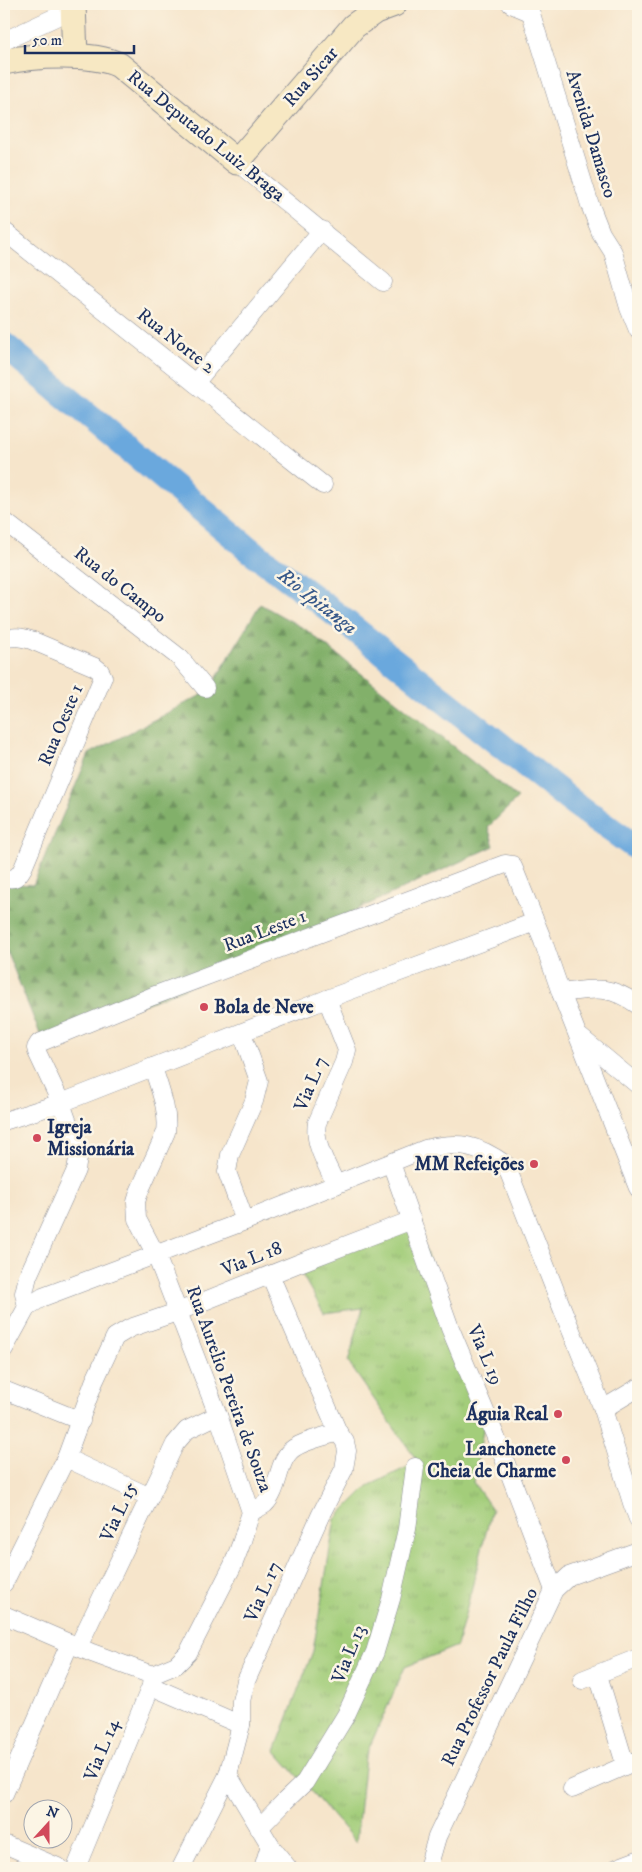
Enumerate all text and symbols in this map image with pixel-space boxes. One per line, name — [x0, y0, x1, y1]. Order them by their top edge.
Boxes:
scale bar — [25, 22, 134, 54]
text: 50 m — [32, 31, 62, 50]
street label: Rua Sicar — [279, 42, 343, 112]
street label: Rua Deputado Luiz Braga — [123, 65, 289, 207]
street label: Avenida Damasco — [561, 67, 621, 201]
street label: Rua Norte 2 — [132, 303, 220, 379]
street label: Rua do Campo — [69, 542, 171, 628]
water label: Rio Ipitanga — [272, 563, 362, 641]
street label: Rua Oeste 1 — [33, 681, 89, 769]
street label: Rua Leste 1 — [220, 905, 310, 957]
place label: Bola de Neve — [214, 996, 314, 1019]
marker: Bola de Neve — [198, 1001, 210, 1013]
street label: Via L 7 — [289, 1053, 333, 1116]
place label: Igreja Missionária — [47, 1116, 135, 1161]
marker: Igreja Missionária — [31, 1132, 43, 1144]
place label: MM Refeições — [414, 1153, 525, 1176]
marker: MM Refeições — [528, 1158, 540, 1170]
street label: Via L 18 — [217, 1237, 286, 1282]
street label: Rua Aurelio Pereira de Souza — [181, 1283, 277, 1495]
street label: Via L 19 — [462, 1321, 508, 1389]
place label: Águia Real — [465, 1401, 548, 1426]
marker: Águia Real — [552, 1408, 564, 1420]
place label: Lanchonete Cheia de Charme — [427, 1438, 556, 1483]
marker: Lanchonete Cheia de Charme — [560, 1454, 572, 1466]
street label: Via L 15 — [95, 1478, 143, 1546]
street label: Via L 17 — [239, 1558, 286, 1627]
street label: Rua Professor Paula Filho — [437, 1584, 543, 1770]
street label: Via L 13 — [327, 1622, 371, 1687]
street label: Via L 14 — [79, 1715, 125, 1785]
north arrow — [22, 1800, 72, 1850]
text: N — [44, 1802, 61, 1823]

